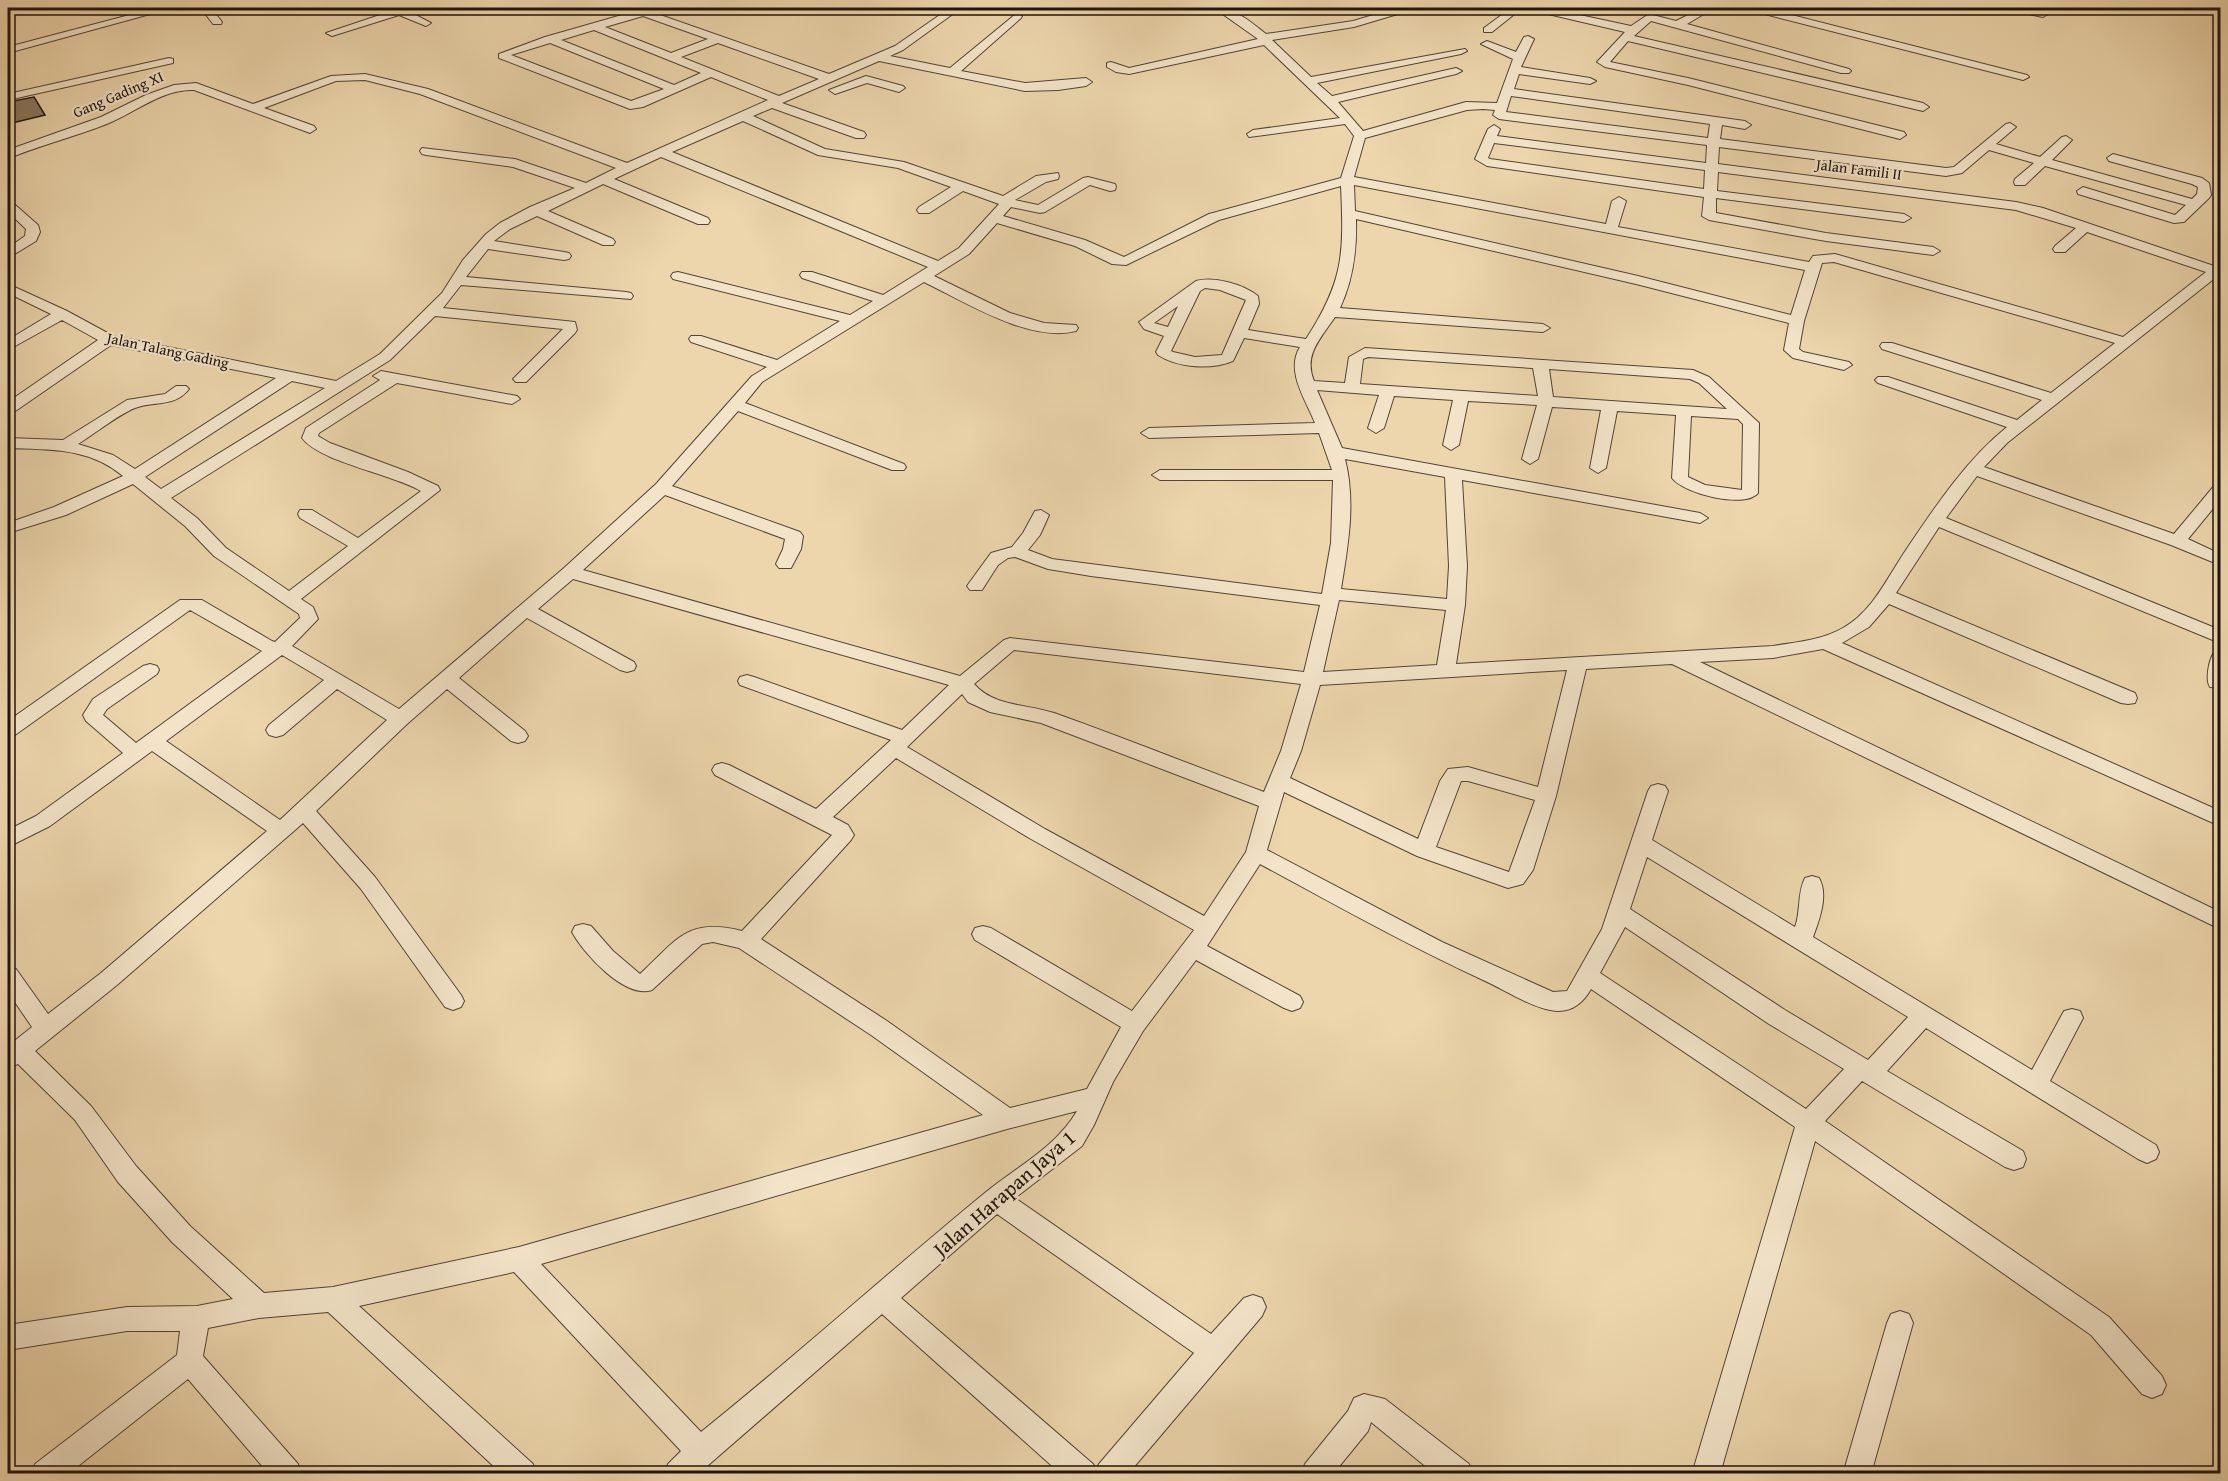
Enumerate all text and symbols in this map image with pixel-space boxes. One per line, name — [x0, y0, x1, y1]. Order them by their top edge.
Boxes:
street label: Gang Gading XI — [70, 66, 166, 122]
street label: Jalan Famili II — [1813, 153, 1903, 185]
street label: Jalan Talang Gading — [103, 326, 231, 373]
street label: Jalan Harapan Jaya 1 — [924, 1122, 1082, 1266]

